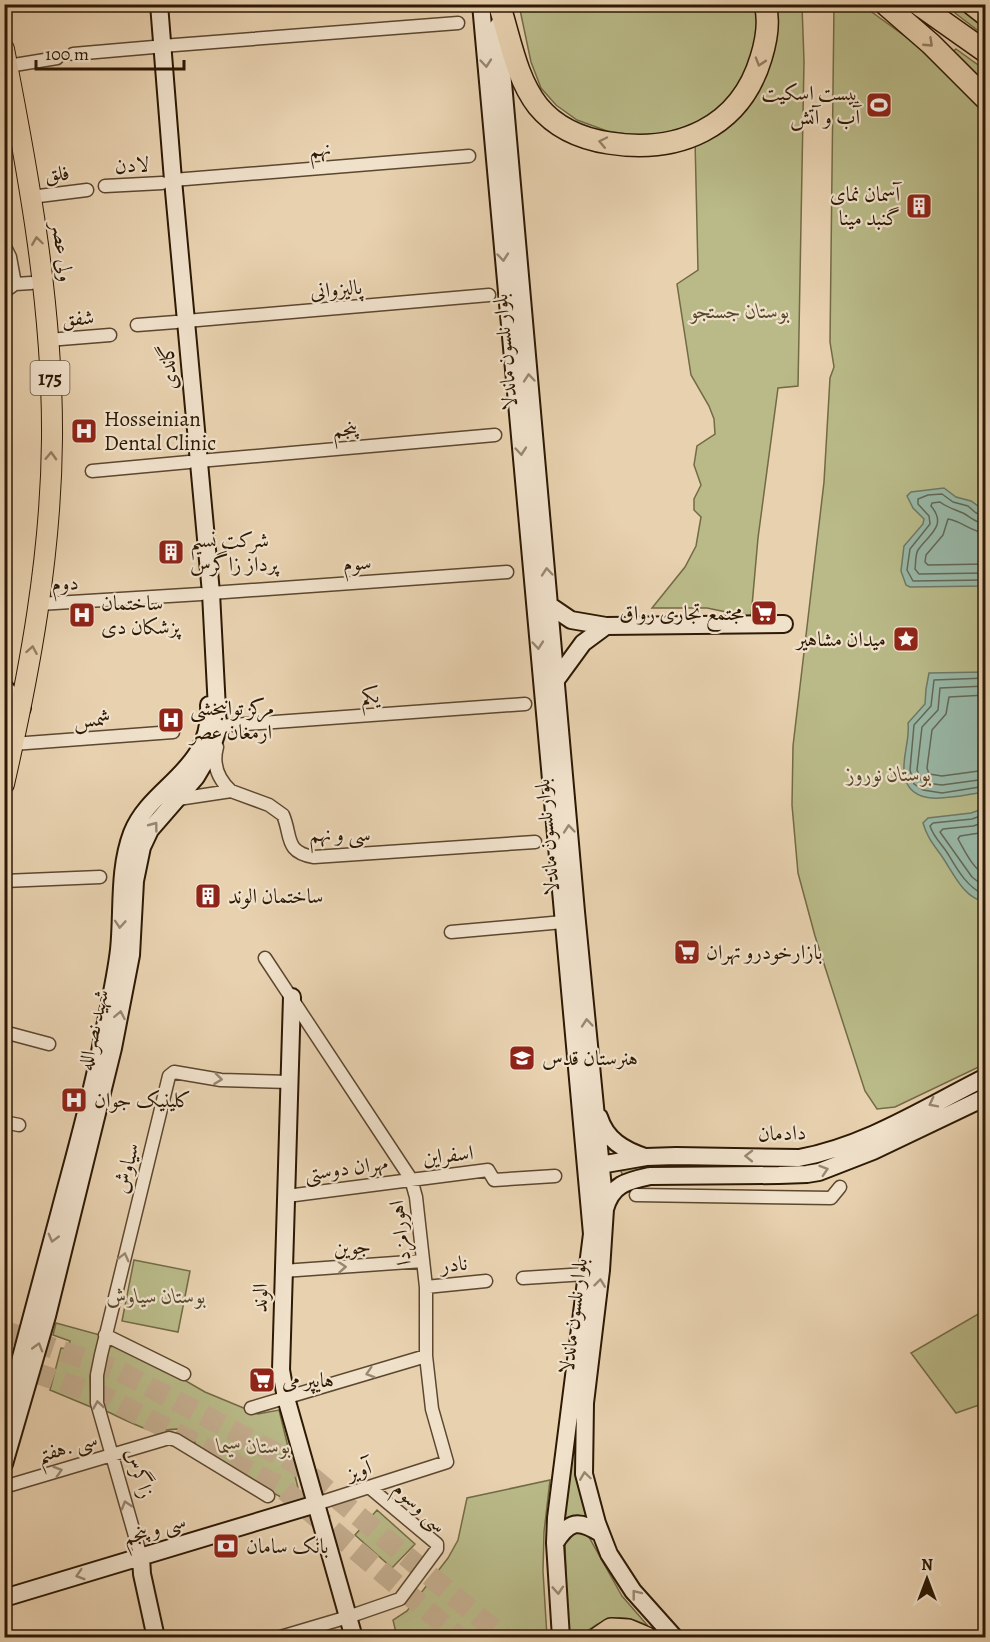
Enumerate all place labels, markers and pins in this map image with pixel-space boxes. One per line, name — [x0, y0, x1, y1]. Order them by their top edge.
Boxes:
place label: پیست اسکیت آب و آتش — [761, 79, 862, 131]
sports icon: پیست اسکیت آب و آتش — [864, 90, 894, 120]
place label: آسمان نمای گنبد مینا — [830, 180, 902, 232]
building icon: آسمان نمای گنبد مینا — [904, 191, 934, 221]
place label: Hosseinian Dental Clinic — [104, 405, 216, 457]
hospital icon: Hosseinian Dental Clinic — [69, 416, 99, 446]
place label: شرکت نسیم پرداز زاگرس — [190, 526, 280, 578]
building icon: شرکت نسیم پرداز زاگرس — [156, 537, 186, 567]
place label: ساختمان پزشکان دی — [101, 589, 182, 641]
supermarket icon: مجتمع تجاری رواق — [749, 598, 779, 628]
place label: مجتمع تجاری رواق — [619, 599, 744, 632]
hospital icon: ساختمان پزشکان دی — [67, 600, 97, 630]
place icon: میدان مشاهیر — [891, 624, 921, 654]
place label: میدان مشاهیر — [794, 625, 886, 653]
place label: مرکز توانبخشی ارمغان عصر — [188, 694, 274, 746]
hospital icon: مرکز توانبخشی ارمغان عصر — [156, 705, 186, 735]
building icon: ساختمان الوند — [193, 881, 223, 911]
place label: ساختمان الوند — [228, 882, 323, 910]
supermarket icon: بازارخودرو تهران — [672, 937, 702, 967]
place label: بازارخودرو تهران — [706, 938, 822, 966]
school or university icon: هنرستان قدس — [507, 1043, 537, 1073]
place label: هنرستان قدس — [542, 1044, 638, 1072]
hospital icon: کلینیک جوان — [59, 1085, 89, 1115]
place label: کلینیک جوان — [94, 1086, 191, 1114]
supermarket icon: هایپر می — [247, 1365, 277, 1395]
place label: هایپر می — [282, 1366, 334, 1394]
bank icon: بانک سامان — [211, 1531, 241, 1561]
place label: بانک سامان — [246, 1532, 328, 1560]

